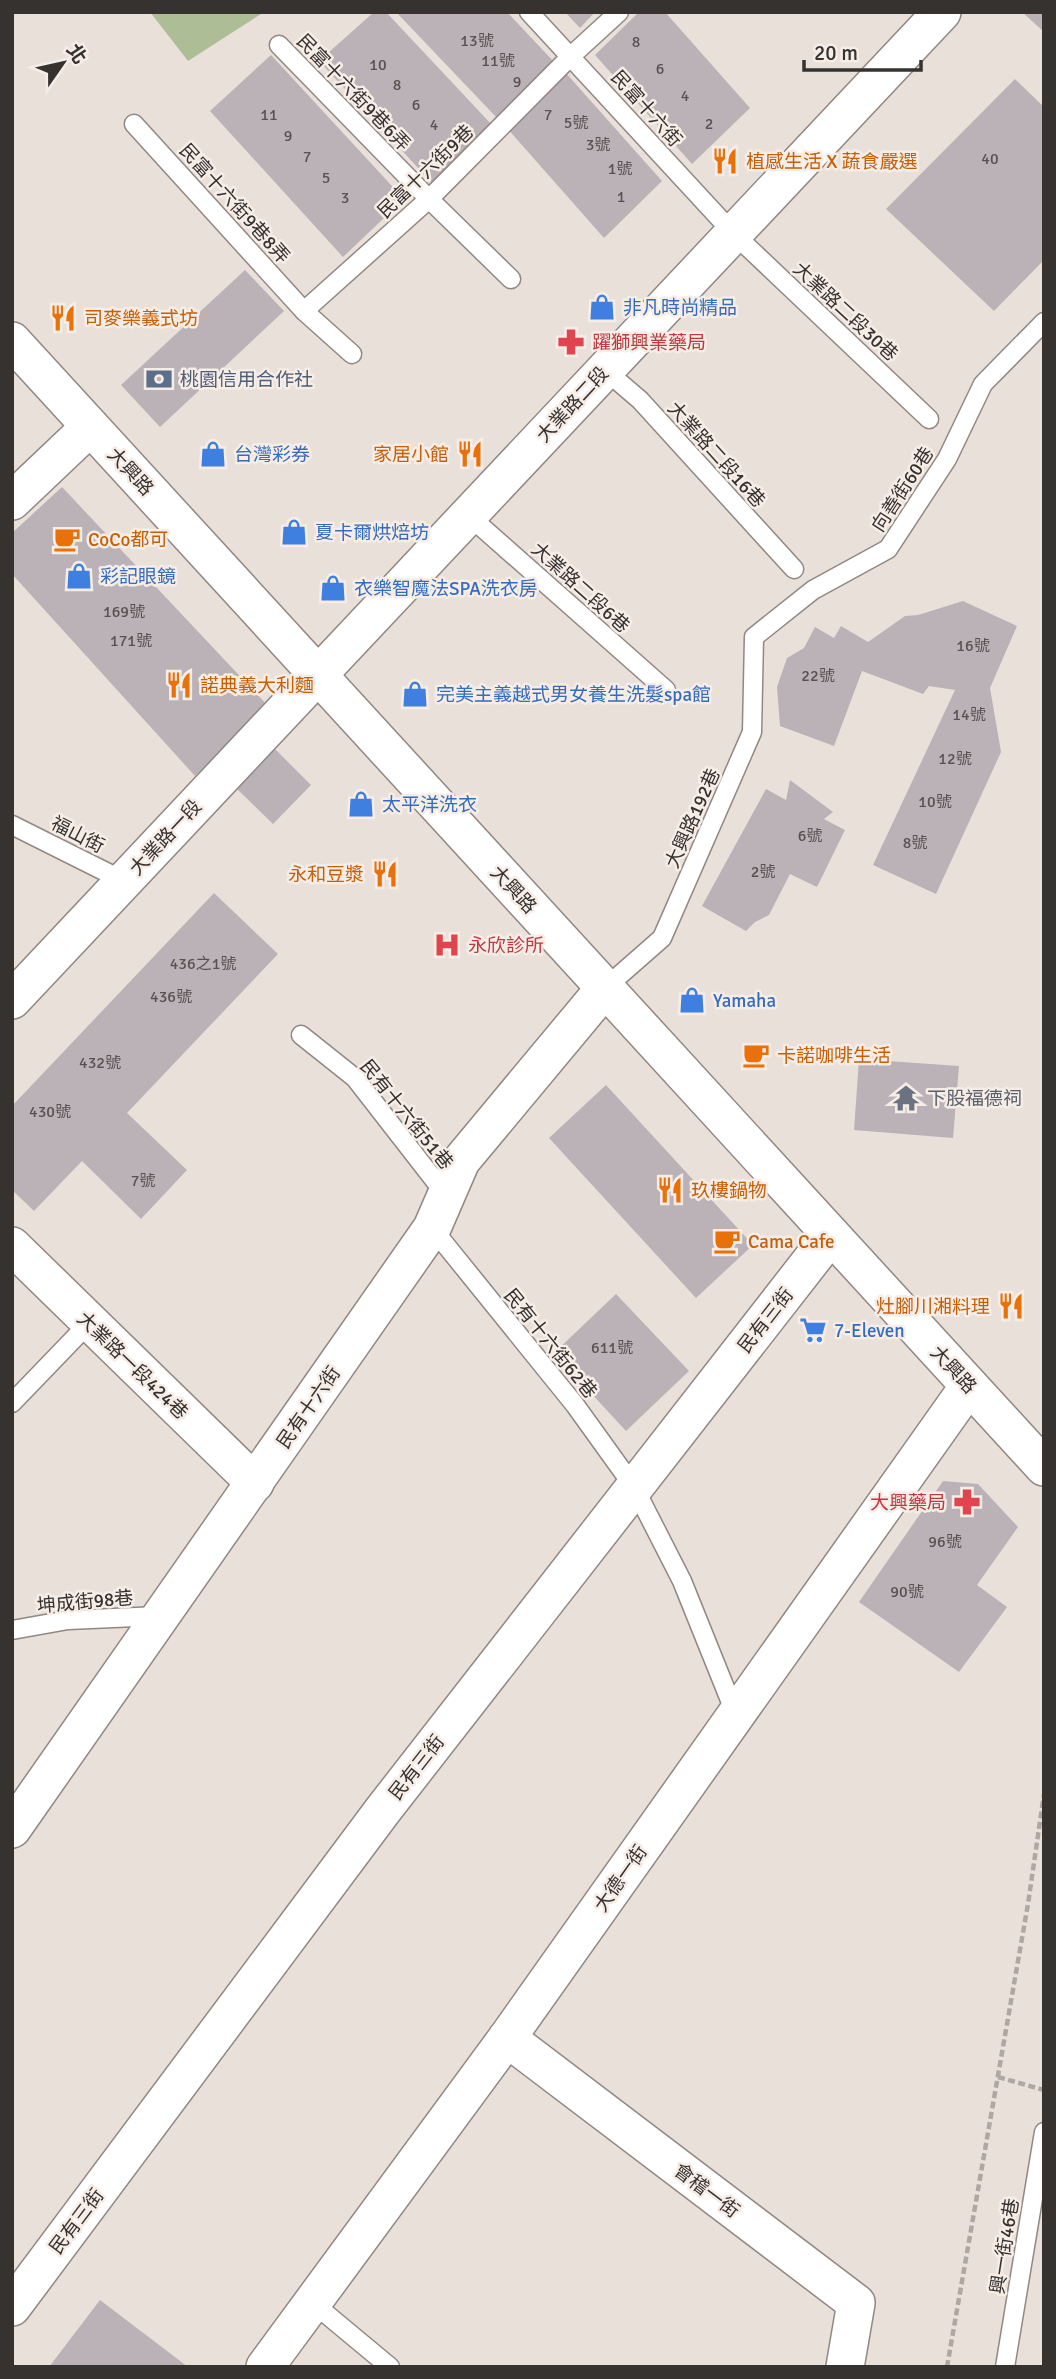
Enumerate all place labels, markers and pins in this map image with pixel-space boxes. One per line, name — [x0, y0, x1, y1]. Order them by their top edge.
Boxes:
restaurant icon: 植感生活 X 蔬食嚴選 — [710, 146, 740, 176]
place label: 植感生活 X 蔬食嚴選 — [746, 150, 918, 174]
shop icon: 非凡時尚精品 — [587, 292, 617, 322]
place label: 非凡時尚精品 — [623, 296, 737, 320]
restaurant icon: 司麥樂義式坊 — [48, 303, 78, 333]
place label: 司麥樂義式坊 — [84, 307, 198, 331]
pharmacy icon: 躍獅興業藥局 — [556, 327, 586, 357]
place label: 躍獅興業藥局 — [592, 331, 706, 355]
bank icon: 桃園信用合作社 — [144, 364, 174, 394]
place label: 桃園信用合作社 — [180, 368, 313, 392]
shop icon: 台灣彩券 — [198, 439, 228, 469]
restaurant icon: 家居小館 — [455, 439, 485, 469]
place label: 台灣彩券 — [234, 443, 310, 467]
place label: 家居小館 — [373, 443, 449, 467]
shop icon: 夏卡爾烘焙坊 — [279, 517, 309, 547]
place label: 夏卡爾烘焙坊 — [315, 521, 429, 545]
cafe icon: CoCo都可 — [52, 524, 82, 554]
place label: CoCo都可 — [88, 528, 168, 552]
shop icon: 彩記眼鏡 — [64, 561, 94, 591]
place label: 彩記眼鏡 — [100, 565, 176, 589]
shop icon: 衣樂智魔法SPA洗衣房 — [318, 573, 348, 603]
place label: 衣樂智魔法SPA洗衣房 — [354, 577, 538, 601]
restaurant icon: 諾典義大利麵 — [164, 670, 194, 700]
place label: 諾典義大利麵 — [200, 674, 314, 698]
shop icon: 完美主義越式男女養生洗髮spa館 — [400, 679, 430, 709]
place label: 完美主義越式男女養生洗髮spa館 — [436, 683, 711, 707]
shop icon: 太平洋洗衣 — [346, 789, 376, 819]
place label: 太平洋洗衣 — [382, 793, 477, 817]
restaurant icon: 永和豆漿 — [370, 859, 400, 889]
place label: 永和豆漿 — [288, 863, 364, 887]
hospital icon: 永欣診所 — [432, 930, 462, 960]
place label: 永欣診所 — [468, 934, 544, 958]
shop icon: Yamaha — [677, 985, 707, 1015]
place label: Yamaha — [713, 989, 776, 1013]
cafe icon: 卡諾咖啡生活 — [741, 1040, 771, 1070]
place label: 卡諾咖啡生活 — [777, 1044, 891, 1068]
temple icon: 下股福德祠 — [891, 1083, 921, 1113]
place label: 下股福德祠 — [927, 1087, 1022, 1111]
restaurant icon: 玖樓鍋物 — [655, 1175, 685, 1205]
place label: 玖樓鍋物 — [691, 1179, 767, 1203]
cafe icon: Cama Cafe — [712, 1226, 742, 1256]
place label: Cama Cafe — [748, 1230, 835, 1254]
restaurant icon: 灶腳川湘料理 — [996, 1291, 1026, 1321]
place label: 灶腳川湘料理 — [876, 1295, 990, 1319]
supermarket icon: 7-Eleven — [798, 1315, 828, 1345]
place label: 7-Eleven — [834, 1319, 905, 1343]
pharmacy icon: 大興藥局 — [952, 1487, 982, 1517]
place label: 大興藥局 — [870, 1491, 946, 1515]

